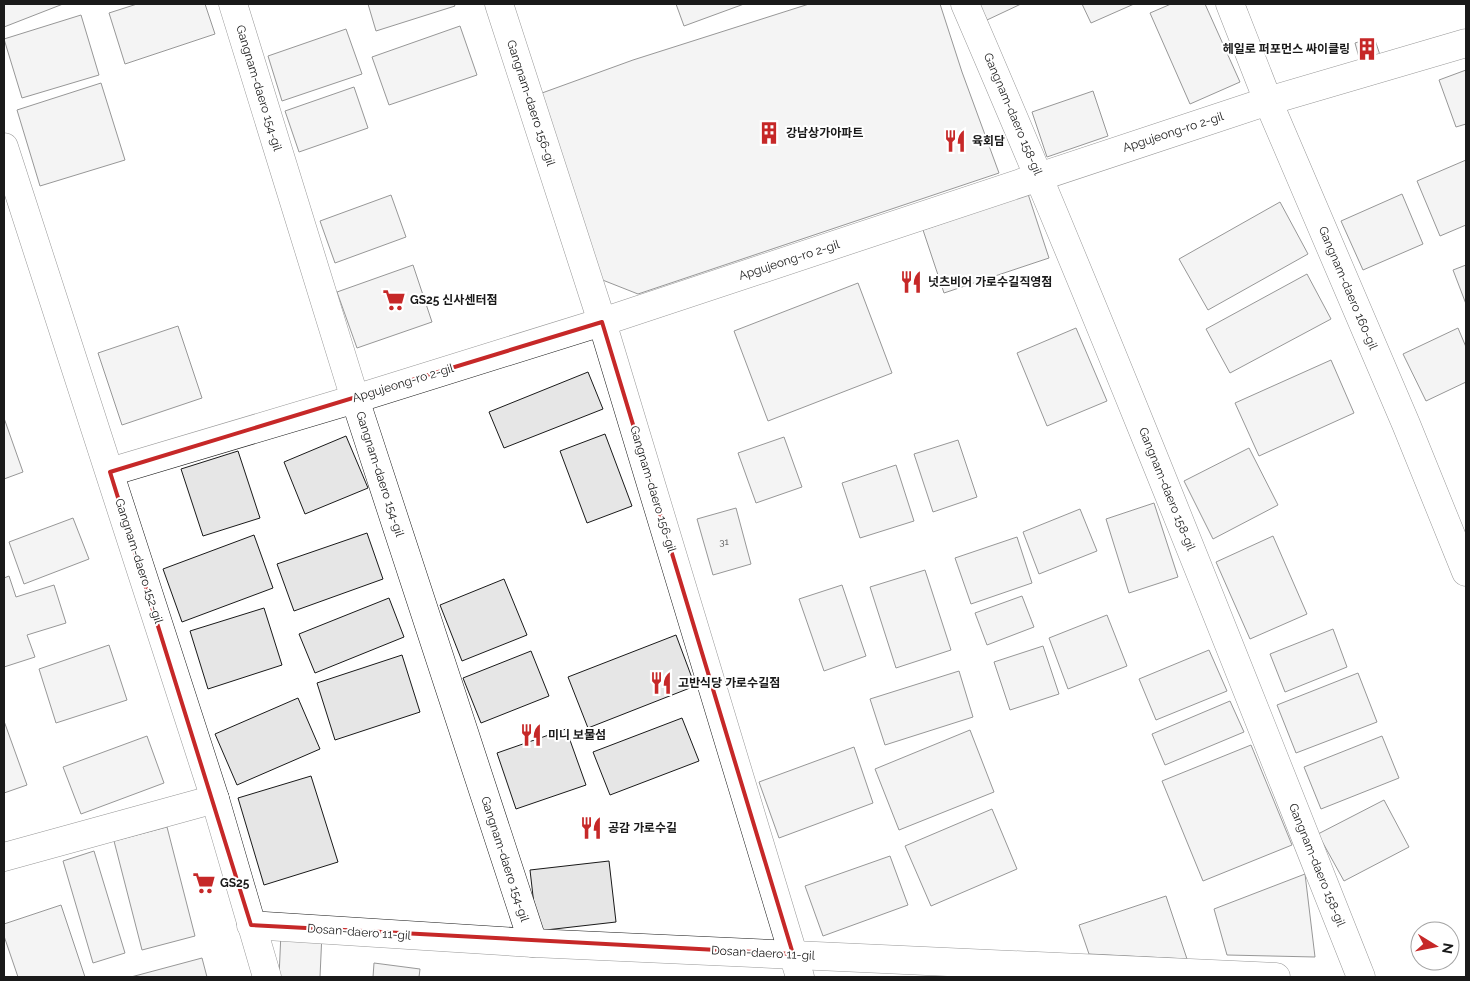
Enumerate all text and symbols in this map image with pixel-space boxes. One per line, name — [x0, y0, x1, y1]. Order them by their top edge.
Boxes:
street label: Gangnam-daero 154-gil — [233, 23, 285, 153]
building icon: 헤일로 퍼포먼스 싸이클링 — [1354, 36, 1380, 62]
street label: Gangnam-daero 156-gil — [504, 38, 558, 168]
place label: 헤일로 퍼포먼스 싸이클링 — [1223, 42, 1350, 56]
street label: Gangnam-daero 158-gil — [981, 51, 1045, 178]
street label: Apgujeong-ro 2-gil — [1121, 109, 1226, 155]
building icon: 강남상가아파트 — [756, 120, 782, 146]
place label: 강남상가아파트 — [786, 126, 863, 140]
restaurant icon: 육회담 — [942, 128, 968, 154]
place label: 육회담 — [972, 134, 1005, 148]
street label: Gangnam-daero 160-gil — [1316, 224, 1381, 352]
street label: Apgujeong-ro 2-gil — [737, 237, 842, 283]
restaurant icon: 넛츠비어 가로수길직영점 — [898, 269, 924, 295]
place label: 넛츠비어 가로수길직영점 — [928, 275, 1052, 289]
supermarket icon: GS25 신사센터점 — [381, 287, 407, 313]
place label: GS25 신사센터점 — [410, 293, 498, 307]
street label: Apgujeong-ro 2-gil — [351, 361, 456, 405]
street label: Gangnam-daero 154-gil — [353, 410, 407, 539]
street label: Gangnam-daero 156-gil — [627, 424, 679, 555]
street label: Gangnam-daero 158-gil — [1136, 425, 1198, 553]
street label: Gangnam-daero 152-gil — [112, 497, 166, 626]
house number: 31 — [719, 536, 730, 547]
restaurant icon: 고반식당 가로수길점 — [648, 670, 674, 696]
place label: 고반식당 가로수길점 — [678, 676, 780, 690]
restaurant icon: 미니 보물섬 — [518, 722, 544, 748]
place label: 미니 보물섬 — [548, 728, 606, 742]
street label: Gangnam-daero 154-gil — [478, 795, 532, 924]
street label: Gangnam-daero 158-gil — [1286, 801, 1348, 929]
restaurant icon: 공감 가로수길 — [578, 815, 604, 841]
place label: 공감 가로수길 — [608, 821, 677, 835]
supermarket icon: GS25 — [191, 870, 217, 896]
place label: GS25 — [220, 876, 250, 890]
street label: Dosan-daero 11-gil — [307, 921, 412, 943]
north arrow — [1410, 921, 1460, 971]
text: N — [1439, 942, 1457, 955]
street label: Dosan-daero 11-gil — [711, 943, 816, 963]

